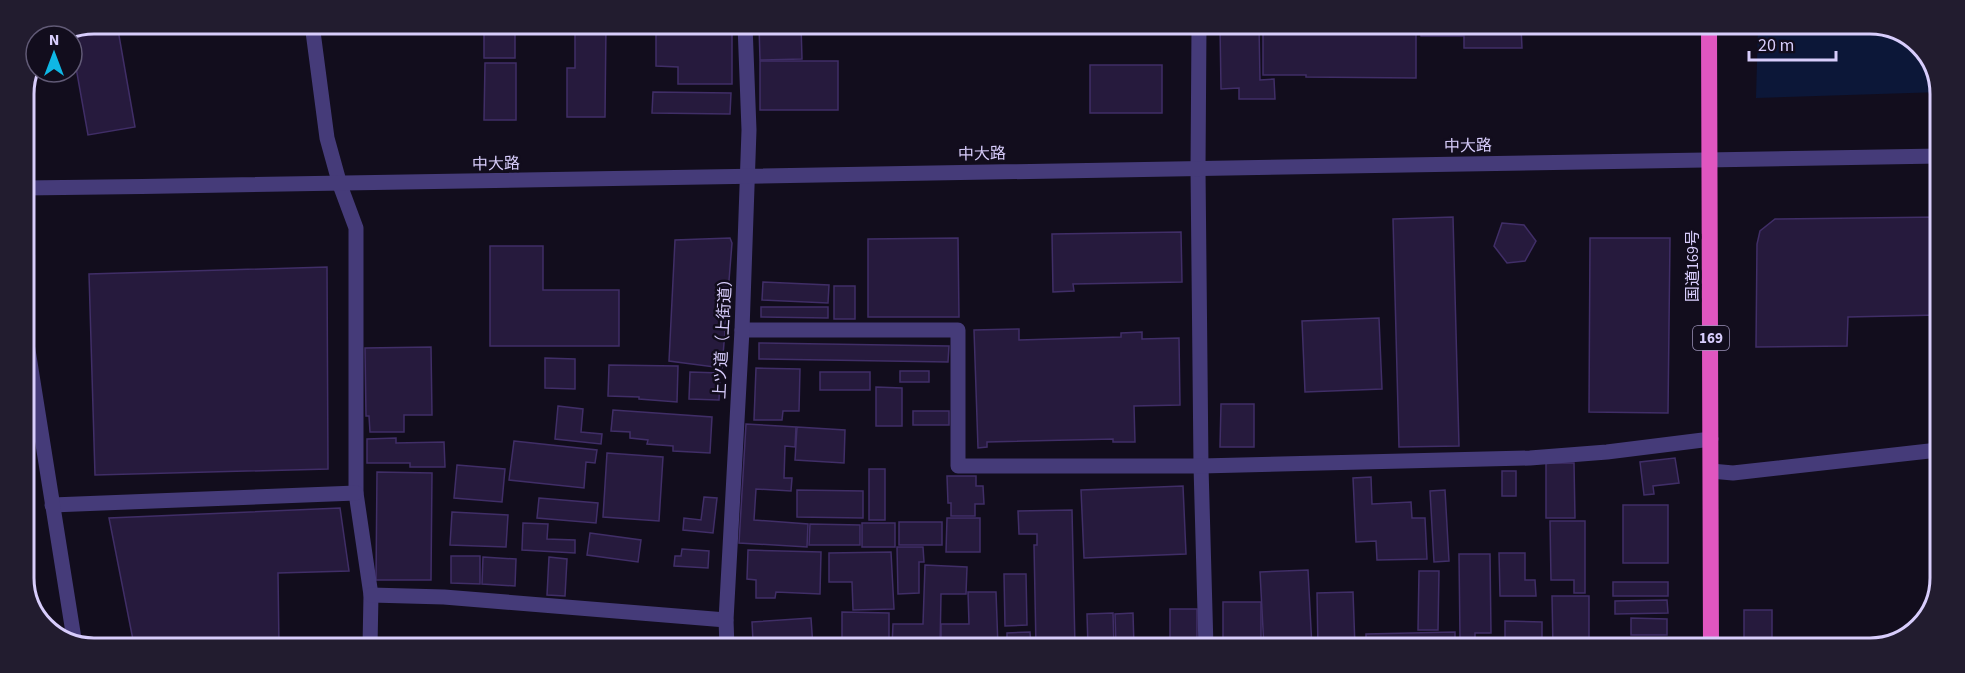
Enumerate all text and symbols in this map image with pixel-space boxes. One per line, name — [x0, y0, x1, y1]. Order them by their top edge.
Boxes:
north arrow — [24, 24, 84, 84]
scale bar — [1749, 24, 1836, 62]
text: N — [49, 29, 59, 51]
text: 20 m — [1758, 33, 1794, 58]
street label: 中大路 — [1444, 135, 1492, 157]
street label: 中大路 — [958, 143, 1006, 165]
street label: 中大路 — [472, 153, 520, 175]
street label: 国道169号 — [1682, 230, 1704, 302]
street label: 上ツ道（上街道） — [709, 271, 737, 399]
road number: 169 — [1693, 326, 1729, 350]

